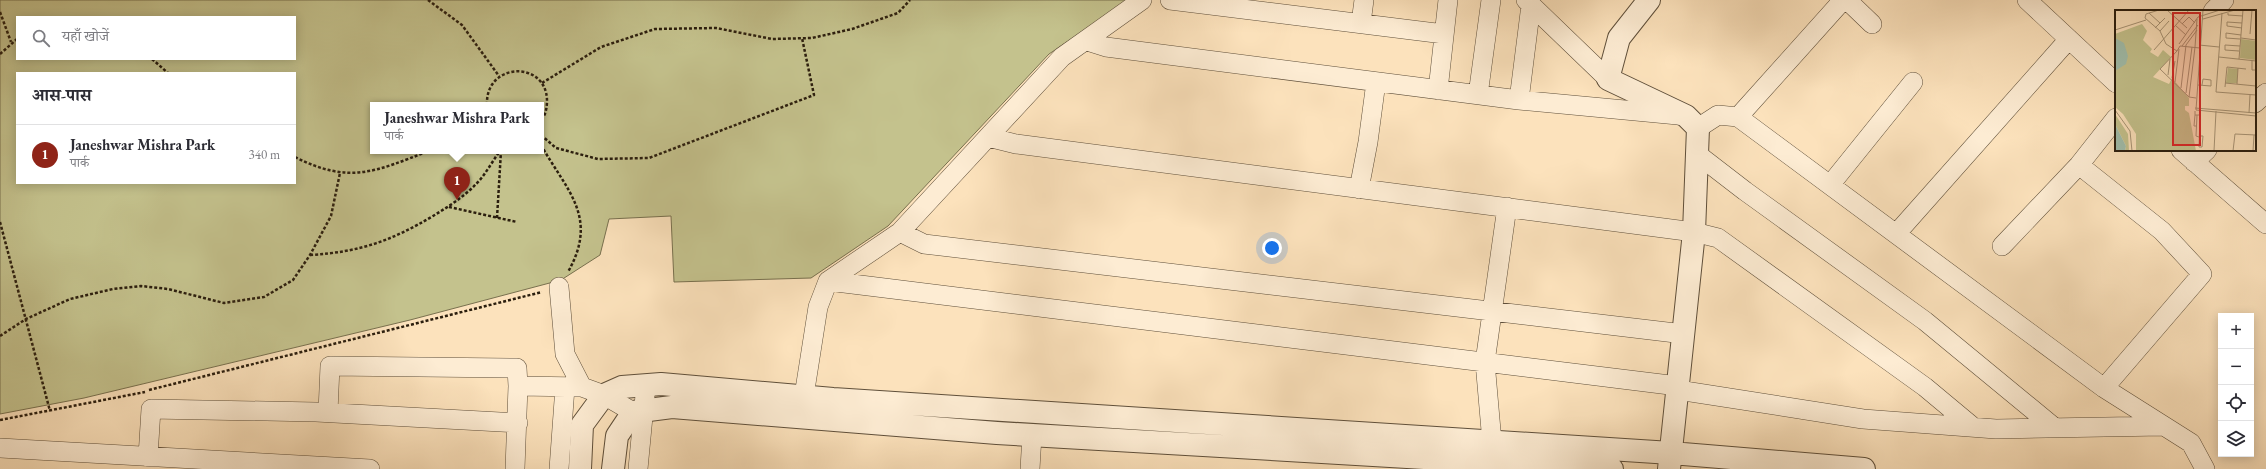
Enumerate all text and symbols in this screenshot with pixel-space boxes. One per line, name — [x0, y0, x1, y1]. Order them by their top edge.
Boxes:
inset map — [2115, 10, 2256, 151]
search box — [16, 16, 296, 60]
text: यहाँ खोजें — [62, 26, 109, 45]
icon: search — [30, 27, 52, 49]
text: आस-पास — [32, 84, 91, 106]
popup — [370, 102, 544, 154]
text: Janeshwar Mishra Park — [384, 108, 530, 127]
text: पार्क — [384, 127, 404, 144]
text: Janeshwar Mishra Park — [70, 135, 215, 154]
text: 1 — [42, 146, 48, 163]
text: 340 m — [249, 146, 280, 163]
text: पार्क — [70, 154, 89, 171]
pin: 1 — [444, 167, 470, 200]
your location — [1262, 238, 1282, 258]
map controls — [2218, 313, 2254, 457]
button: + — [2218, 313, 2254, 349]
button: − — [2218, 349, 2254, 385]
button: locate — [2218, 385, 2254, 421]
button: layers — [2218, 421, 2254, 457]

